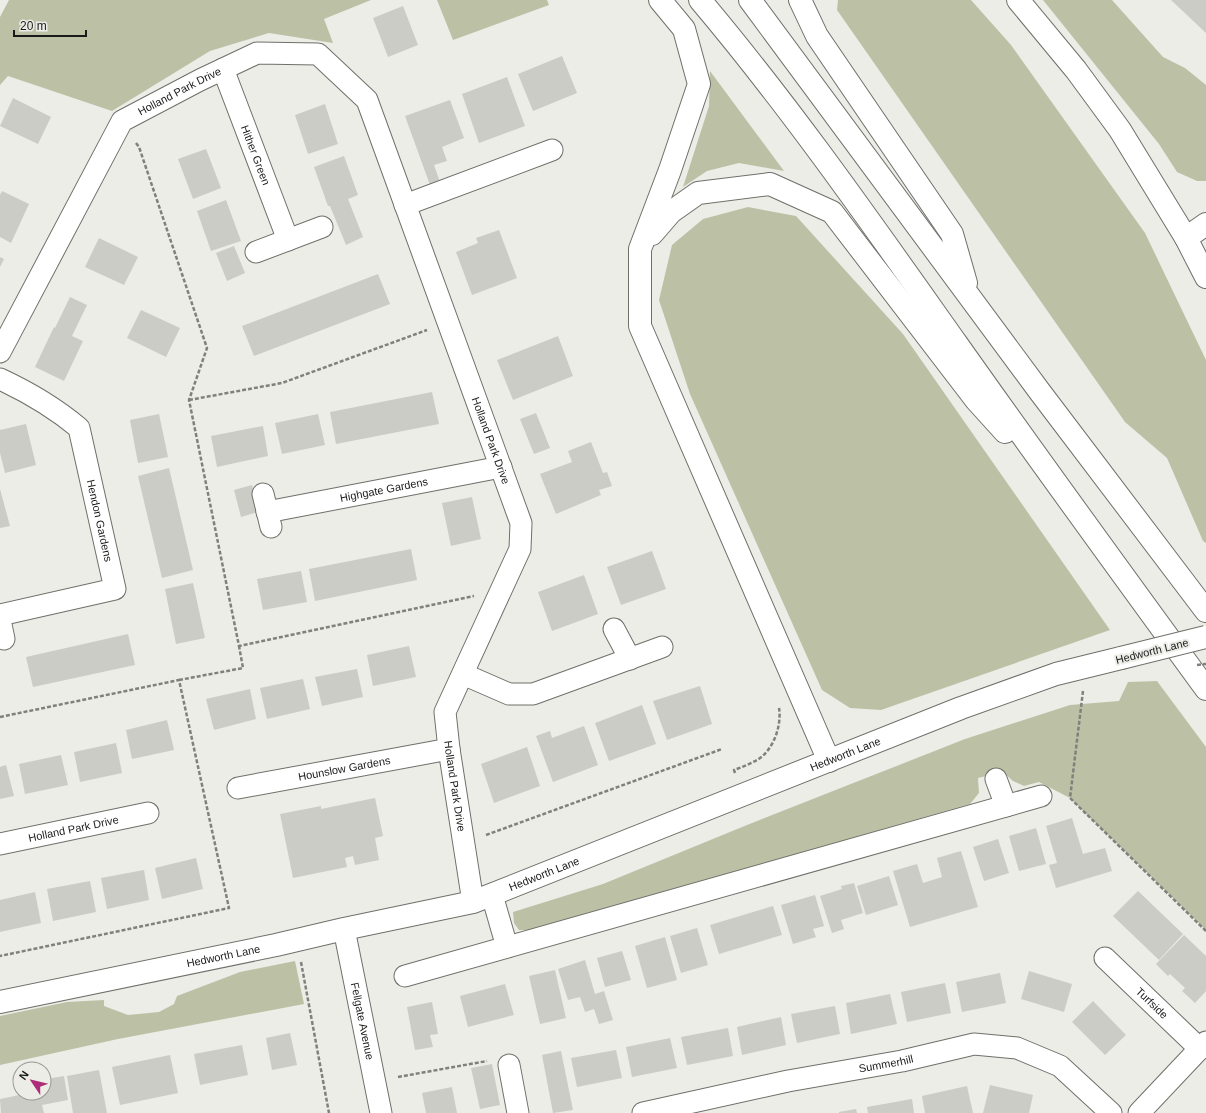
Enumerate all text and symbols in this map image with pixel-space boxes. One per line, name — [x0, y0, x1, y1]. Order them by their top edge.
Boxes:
scale bar — [14, 12, 86, 38]
text: 20 m — [20, 19, 47, 33]
street label: Holland Park Drive — [136, 65, 223, 118]
street label: Hither Green — [239, 123, 273, 187]
street label: Holland Park Drive — [470, 395, 512, 486]
street label: Highgate Gardens — [339, 475, 429, 504]
street label: Hendon Gardens — [85, 478, 115, 563]
street label: Hedworth Lane — [1114, 636, 1190, 666]
street label: Hedworth Lane — [808, 735, 882, 773]
street label: Holland Park Drive — [442, 740, 468, 832]
street label: Hounslow Gardens — [297, 754, 392, 783]
street label: Holland Park Drive — [27, 813, 120, 844]
street label: Hedworth Lane — [507, 854, 581, 893]
street label: Hedworth Lane — [185, 942, 261, 969]
street label: Fellgate Avenue — [349, 981, 376, 1061]
street label: Turfside — [1134, 985, 1170, 1021]
street label: Summerhill — [858, 1053, 914, 1074]
north arrow — [12, 1061, 52, 1101]
text: N — [17, 1069, 31, 1082]

